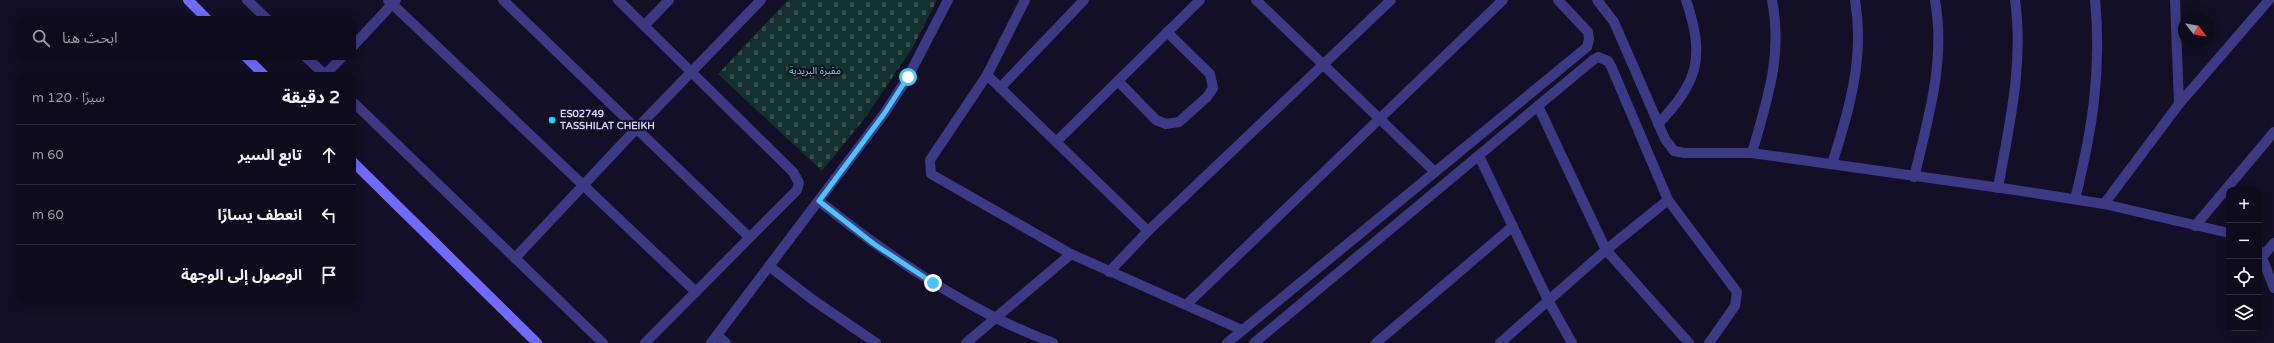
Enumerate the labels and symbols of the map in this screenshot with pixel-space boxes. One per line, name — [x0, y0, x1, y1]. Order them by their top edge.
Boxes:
north arrow — [2178, 12, 2214, 48]
park label: مقبرة البريدية — [789, 65, 841, 77]
route start — [899, 68, 917, 86]
place label: ES02749 TASSHILAT CHEIKH — [559, 108, 655, 132]
marker: ES02749 TASSHILAT CHEIKH — [547, 115, 557, 125]
route end — [924, 274, 942, 292]

